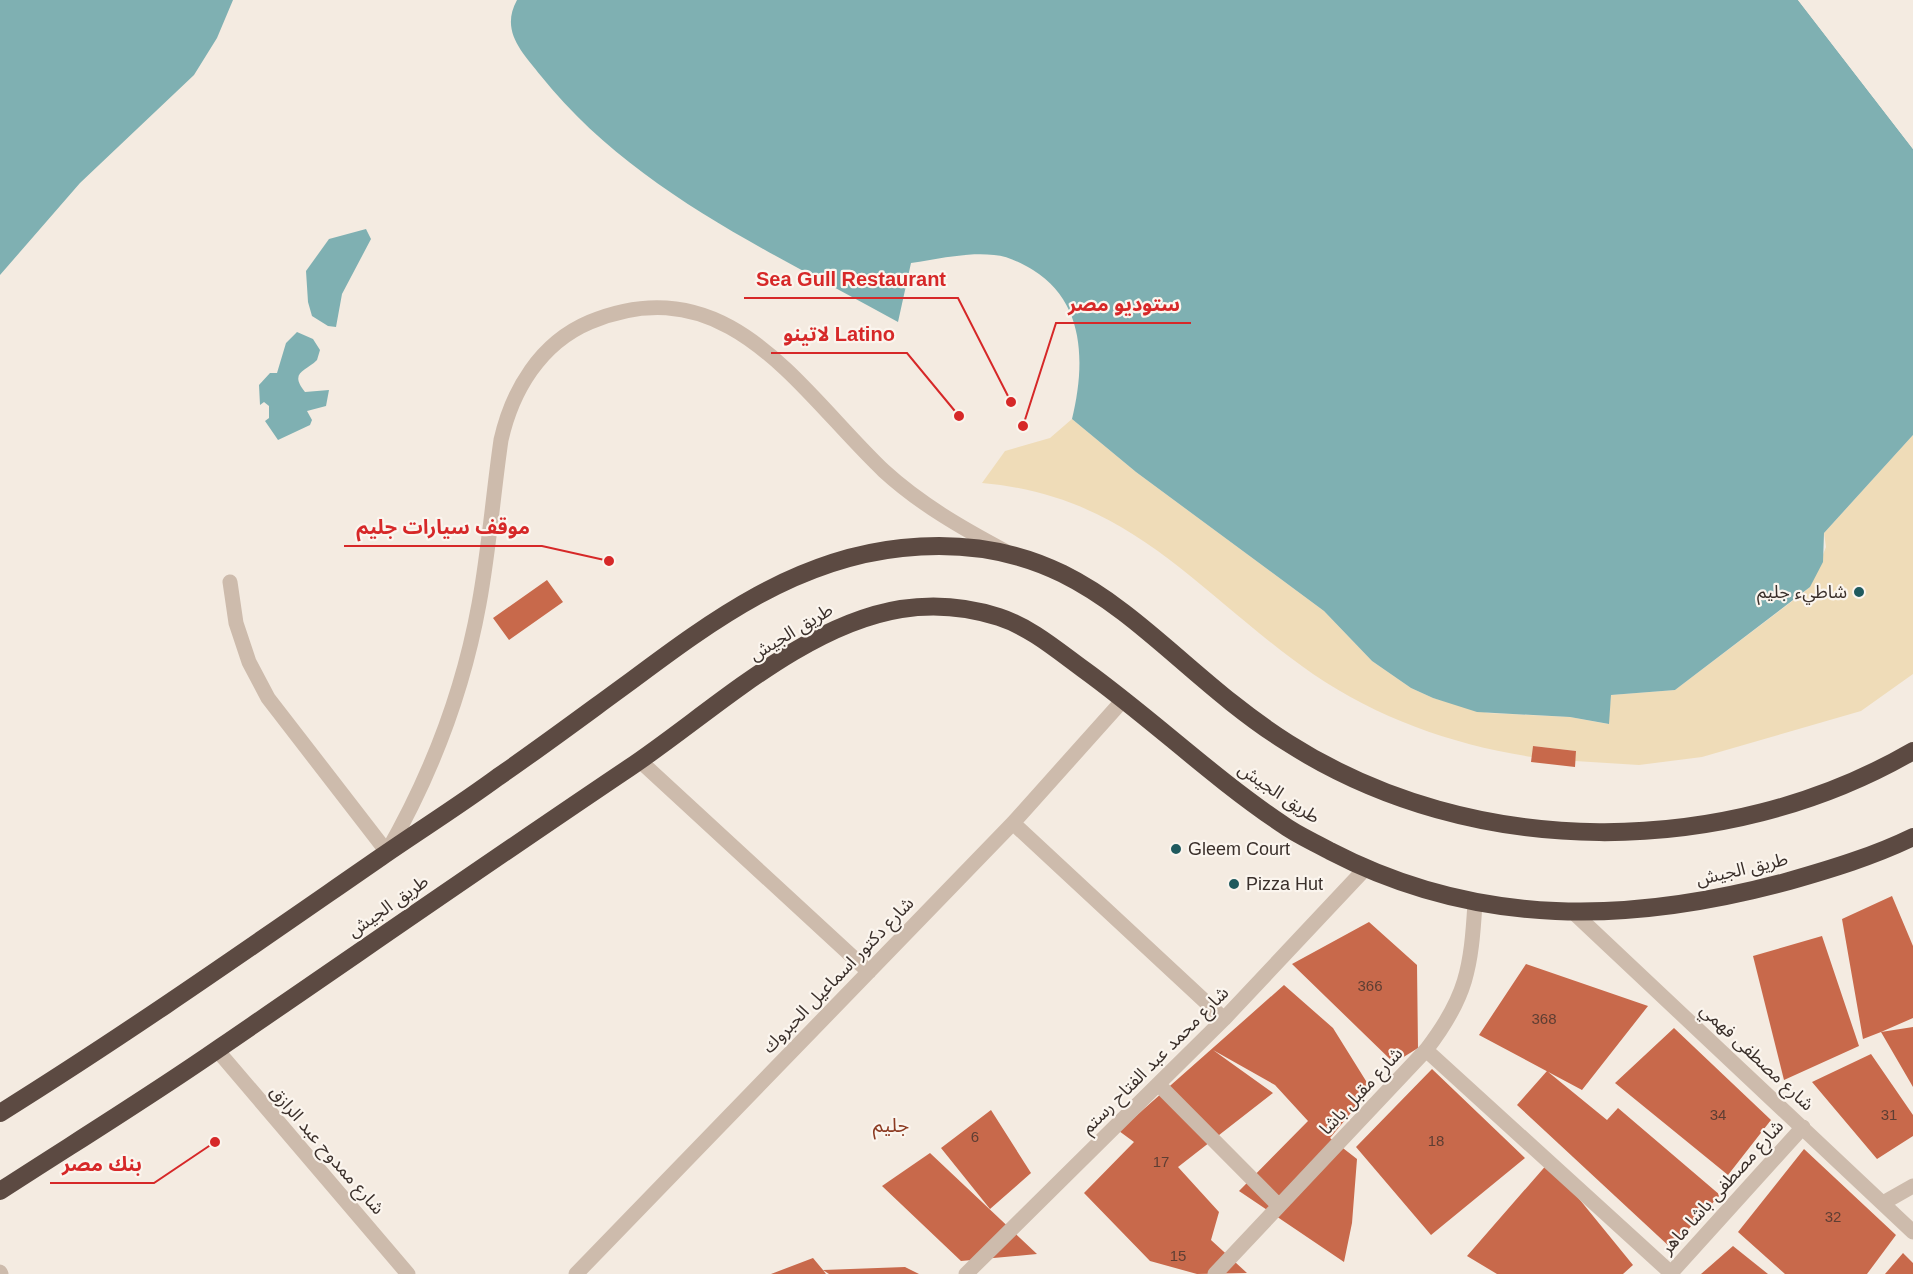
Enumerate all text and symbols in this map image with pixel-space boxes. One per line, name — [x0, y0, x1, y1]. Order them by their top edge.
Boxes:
callout: Sea Gull Restaurant — [744, 260, 958, 298]
text: Sea Gull Restaurant — [756, 268, 946, 290]
callout: ستوديو مصر — [1056, 285, 1191, 323]
text: ستوديو مصر — [1067, 293, 1180, 316]
callout: لاتينو Latino — [771, 315, 907, 353]
text: لاتينو Latino — [783, 323, 895, 346]
callout: موقف سيارات جليم — [344, 508, 542, 546]
text: موقف سيارات جليم — [356, 516, 530, 542]
place label: شاطيء جليم — [1757, 582, 1847, 605]
marker: شاطيء جليم — [1852, 585, 1866, 599]
street label: طريق الجيش — [746, 599, 837, 666]
street label: طريق الجيش — [1234, 759, 1323, 828]
place label: Gleem Court — [1188, 839, 1290, 859]
marker: Gleem Court — [1169, 842, 1183, 856]
street label: طريق الجيش — [1694, 849, 1790, 890]
street label: طريق الجيش — [344, 871, 433, 942]
place label: Pizza Hut — [1246, 874, 1323, 894]
marker: Pizza Hut — [1227, 877, 1241, 891]
street label: شارع دكتور اسماعيل الحبروك — [758, 893, 920, 1060]
house number: 366 — [1357, 977, 1383, 994]
street label: شارع محمد عبد الفتاح رستم — [1078, 983, 1235, 1140]
street label: شارع مصطفى فهمي — [1694, 999, 1818, 1117]
house number: 368 — [1531, 1010, 1557, 1027]
street label: شارع مقبل باشا — [1315, 1043, 1409, 1142]
street label: شارع ممدوح عبد الرازق — [263, 1082, 388, 1221]
house number: 34 — [1710, 1106, 1726, 1123]
house number: 31 — [1881, 1106, 1897, 1123]
district label: جليم — [873, 1114, 909, 1140]
street label: شارع مصطفى باشا ماهر — [1656, 1116, 1790, 1261]
house number: 6 — [971, 1128, 979, 1145]
house number: 18 — [1428, 1132, 1444, 1149]
callout: بنك مصر — [50, 1145, 154, 1183]
text: بنك مصر — [61, 1153, 142, 1176]
house number: 17 — [1153, 1153, 1169, 1170]
house number: 32 — [1825, 1208, 1841, 1225]
house number: 15 — [1170, 1247, 1186, 1264]

